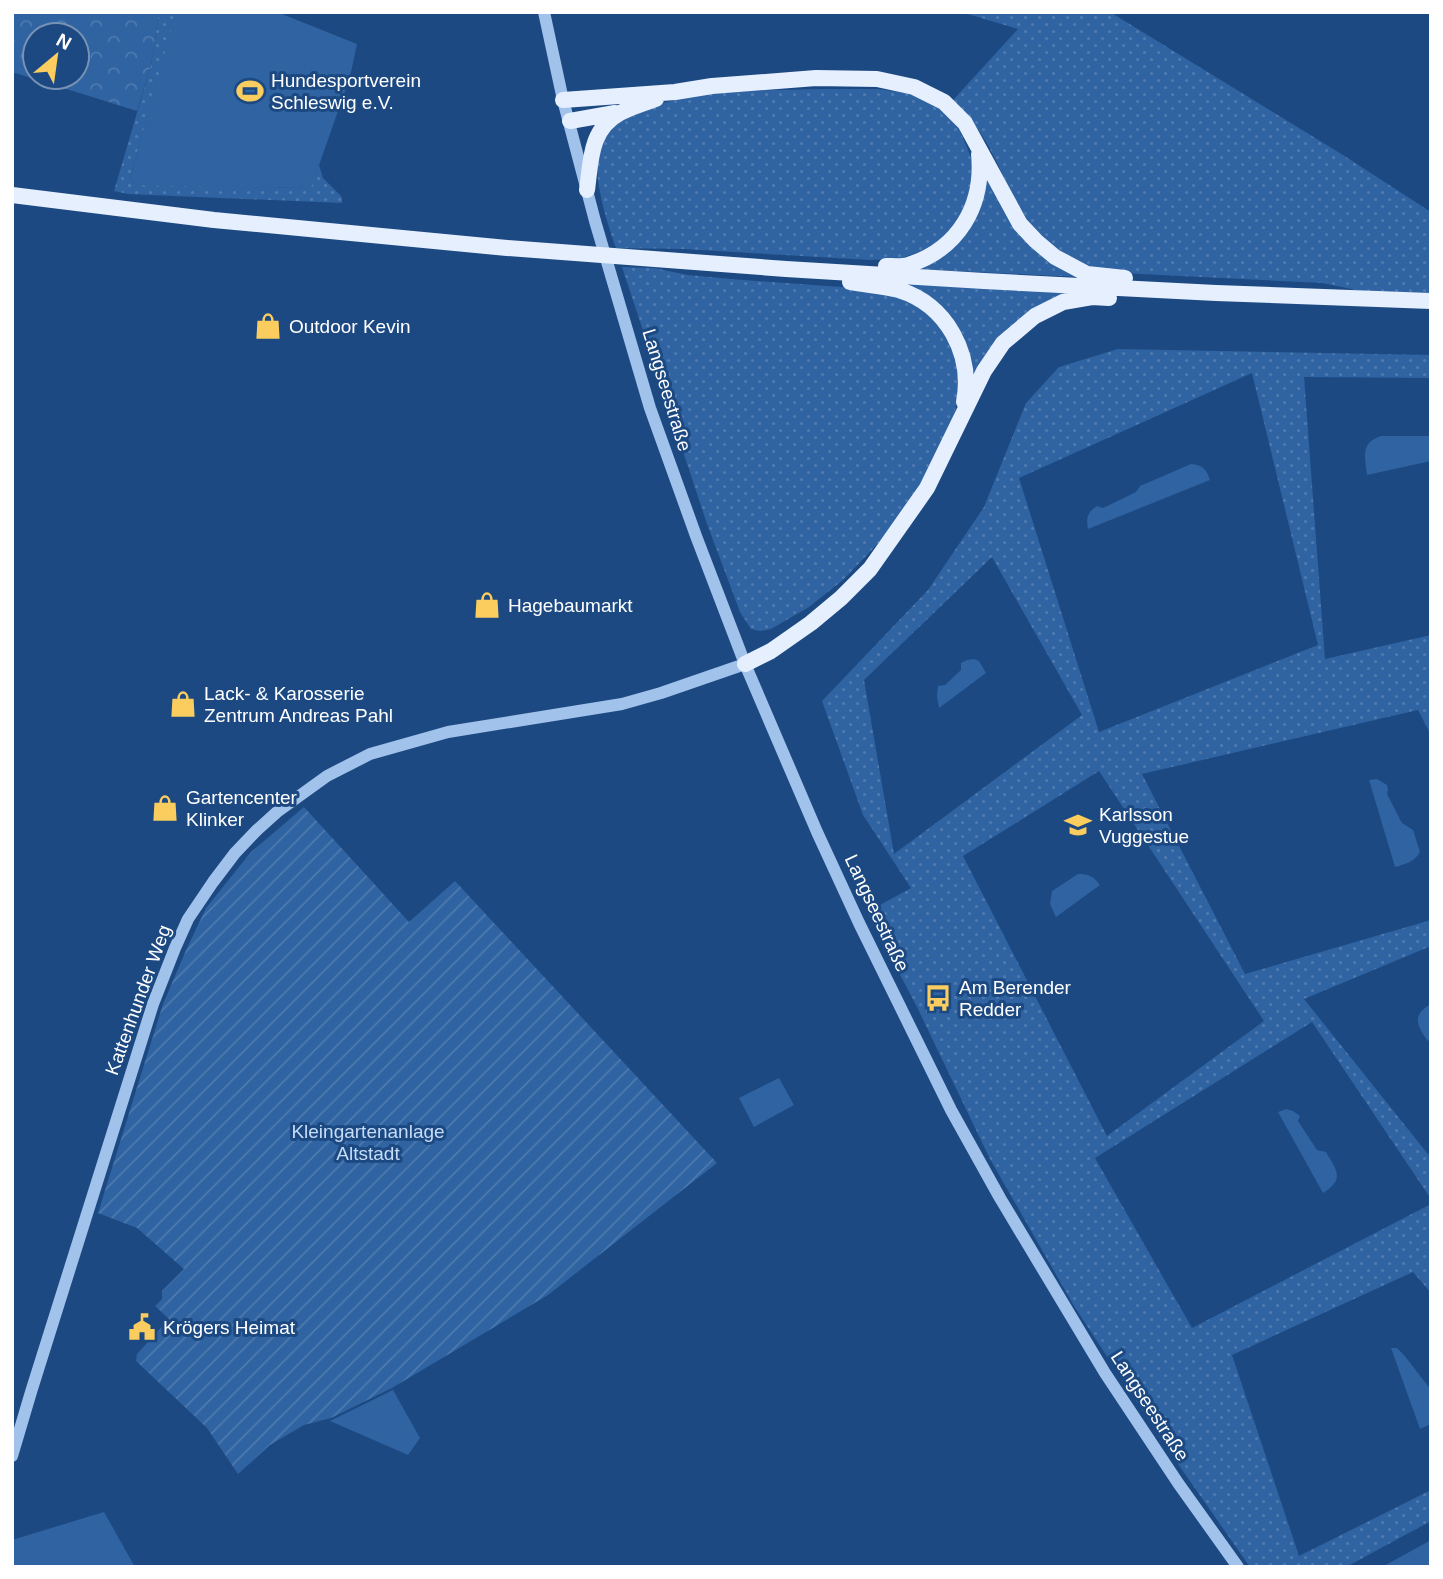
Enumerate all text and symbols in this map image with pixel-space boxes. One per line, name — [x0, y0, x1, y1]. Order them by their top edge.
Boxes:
north arrow — [21, 21, 91, 91]
text: N — [53, 29, 75, 54]
place label: Hundesportverein Schleswig e.V. — [271, 70, 421, 113]
sports icon: Hundesportverein Schleswig e.V. — [235, 76, 265, 106]
shop icon: Outdoor Kevin — [253, 311, 283, 341]
place label: Outdoor Kevin — [289, 316, 410, 337]
street label: Langseestraße — [638, 326, 696, 454]
shop icon: Hagebaumarkt — [472, 590, 502, 620]
place label: Hagebaumarkt — [508, 595, 633, 616]
place label: Lack- & Karosserie Zentrum Andreas Pahl — [204, 683, 393, 726]
shop icon: Lack- & Karosserie Zentrum Andreas Pahl — [168, 689, 198, 719]
place label: Gartencenter Klinker — [186, 787, 298, 830]
shop icon: Gartencenter Klinker — [150, 793, 180, 823]
place label: Karlsson Vuggestue — [1099, 804, 1189, 847]
school or university icon: Karlsson Vuggestue — [1063, 810, 1093, 840]
street label: Langseestraße — [841, 851, 913, 975]
street label: Kattenhunder Weg — [101, 922, 175, 1078]
place label: Am Berender Redder — [959, 977, 1072, 1020]
bus stop icon: Am Berender Redder — [923, 983, 953, 1013]
park label: Kleingartenanlage Altstadt — [291, 1121, 445, 1164]
public building icon: Krögers Heimat — [127, 1312, 157, 1342]
place label: Krögers Heimat — [163, 1317, 296, 1338]
street label: Langseestraße — [1107, 1347, 1193, 1465]

